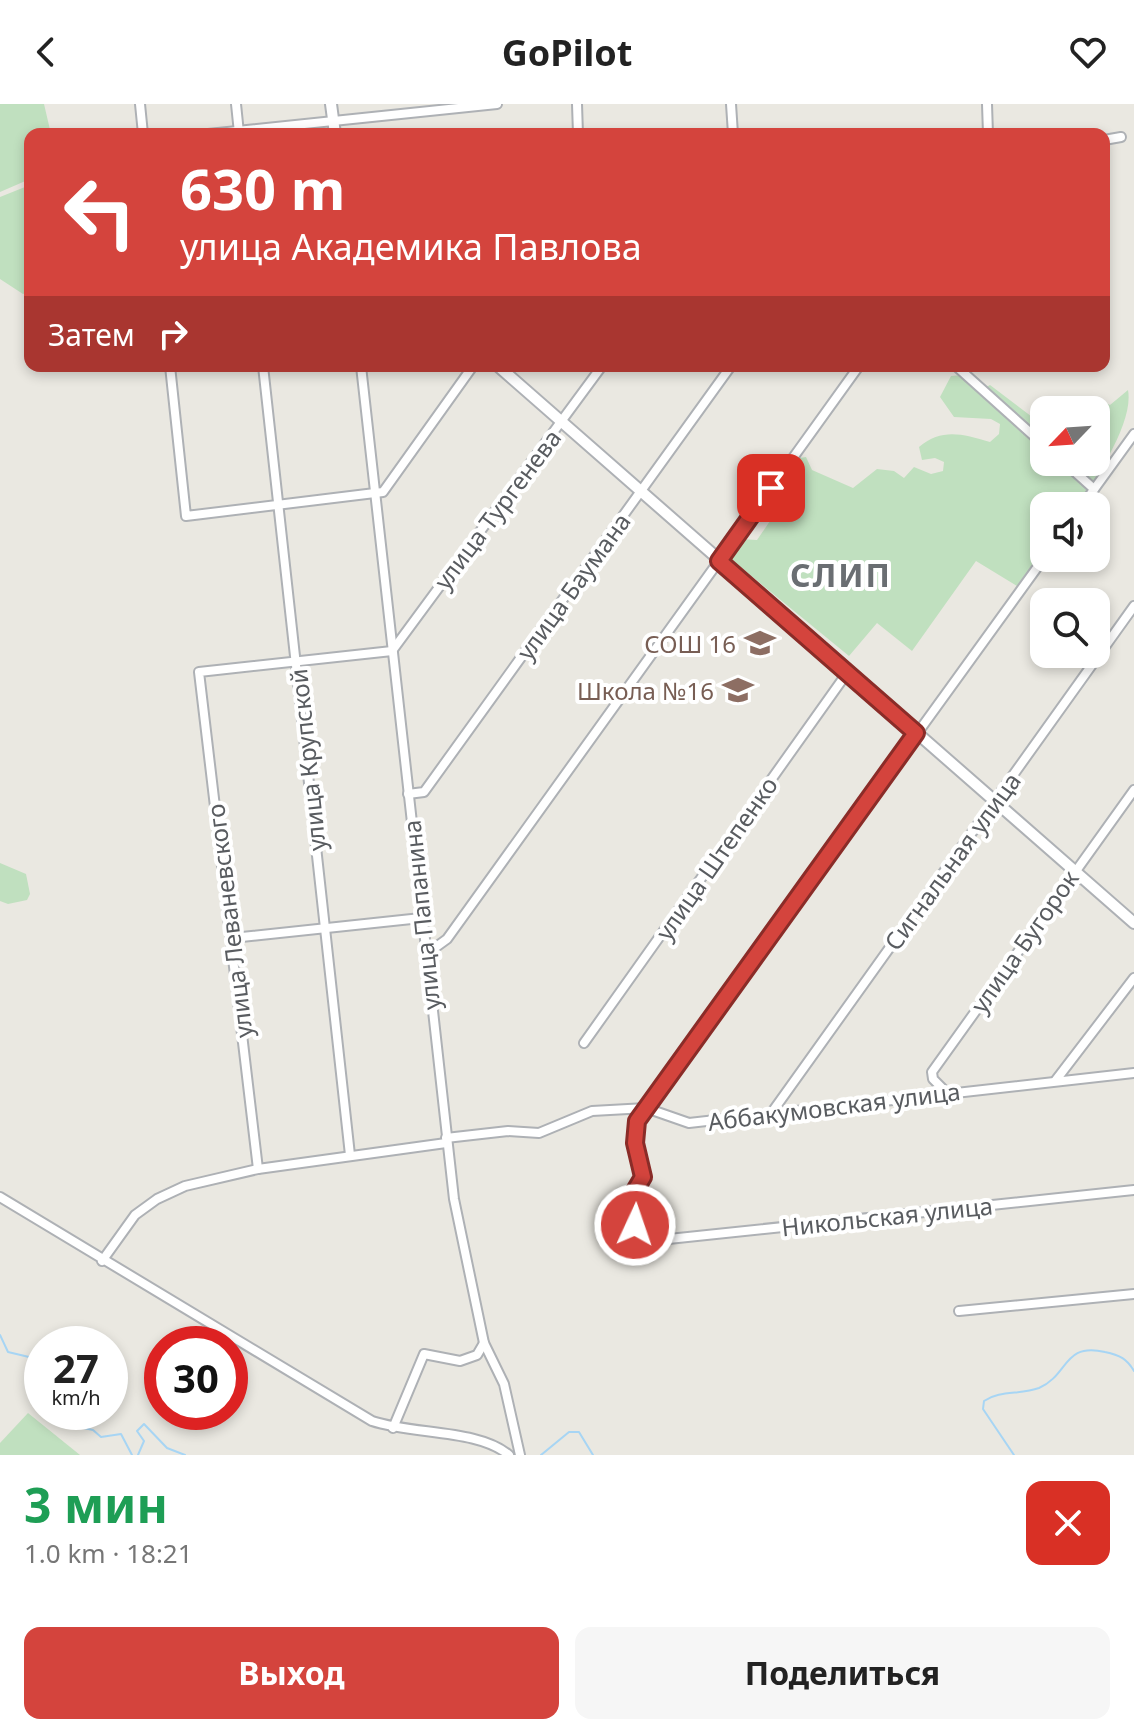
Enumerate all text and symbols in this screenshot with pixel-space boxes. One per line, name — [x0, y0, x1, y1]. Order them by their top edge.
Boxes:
text: GoPilot — [502, 28, 632, 77]
icon: back — [24, 30, 68, 74]
icon: heart — [1066, 30, 1110, 74]
text: 630 m — [180, 150, 345, 226]
icon: left — [48, 160, 152, 264]
text: улица Академика Павлова — [180, 222, 642, 271]
icon: right — [151, 312, 195, 356]
text: Затем — [48, 314, 135, 355]
north arrow — [1030, 396, 1110, 476]
map controls — [1030, 396, 1110, 668]
street label: улица Тургенева — [426, 422, 568, 596]
pin — [737, 454, 805, 522]
icon: arrive — [749, 466, 793, 510]
button: sound — [1030, 492, 1110, 572]
street label: улица Баумана — [508, 506, 638, 666]
district label: СЛИП — [790, 553, 892, 596]
button: search — [1030, 588, 1110, 668]
school or university icon: СОШ 16 — [743, 626, 777, 660]
place label: СОШ 16 — [644, 627, 736, 660]
street label: улица Крупской — [281, 667, 333, 853]
school or university icon: Школа №16 — [721, 673, 755, 707]
place label: Школа №16 — [577, 674, 714, 707]
street label: Сигнальная улица — [876, 765, 1028, 957]
street label: улица Штепенко — [647, 770, 785, 946]
street label: улица Леваневского — [198, 802, 260, 1040]
street label: улица Папанина — [395, 818, 447, 1012]
street label: улица Бугорок — [963, 863, 1086, 1019]
street label: Аббакумовская улица — [706, 1074, 962, 1138]
position arrow — [593, 1183, 677, 1267]
street label: Никольская улица — [780, 1189, 994, 1243]
speed limit sign: 30 — [144, 1326, 248, 1430]
text: 27 — [53, 1340, 99, 1395]
text: km/h — [51, 1384, 101, 1411]
text: 3 мин — [24, 1472, 168, 1537]
button: close — [1026, 1481, 1110, 1565]
text: 1.0 km · 18:21 — [24, 1535, 193, 1571]
button: Выход — [24, 1627, 559, 1719]
button: Поделиться — [575, 1627, 1110, 1719]

